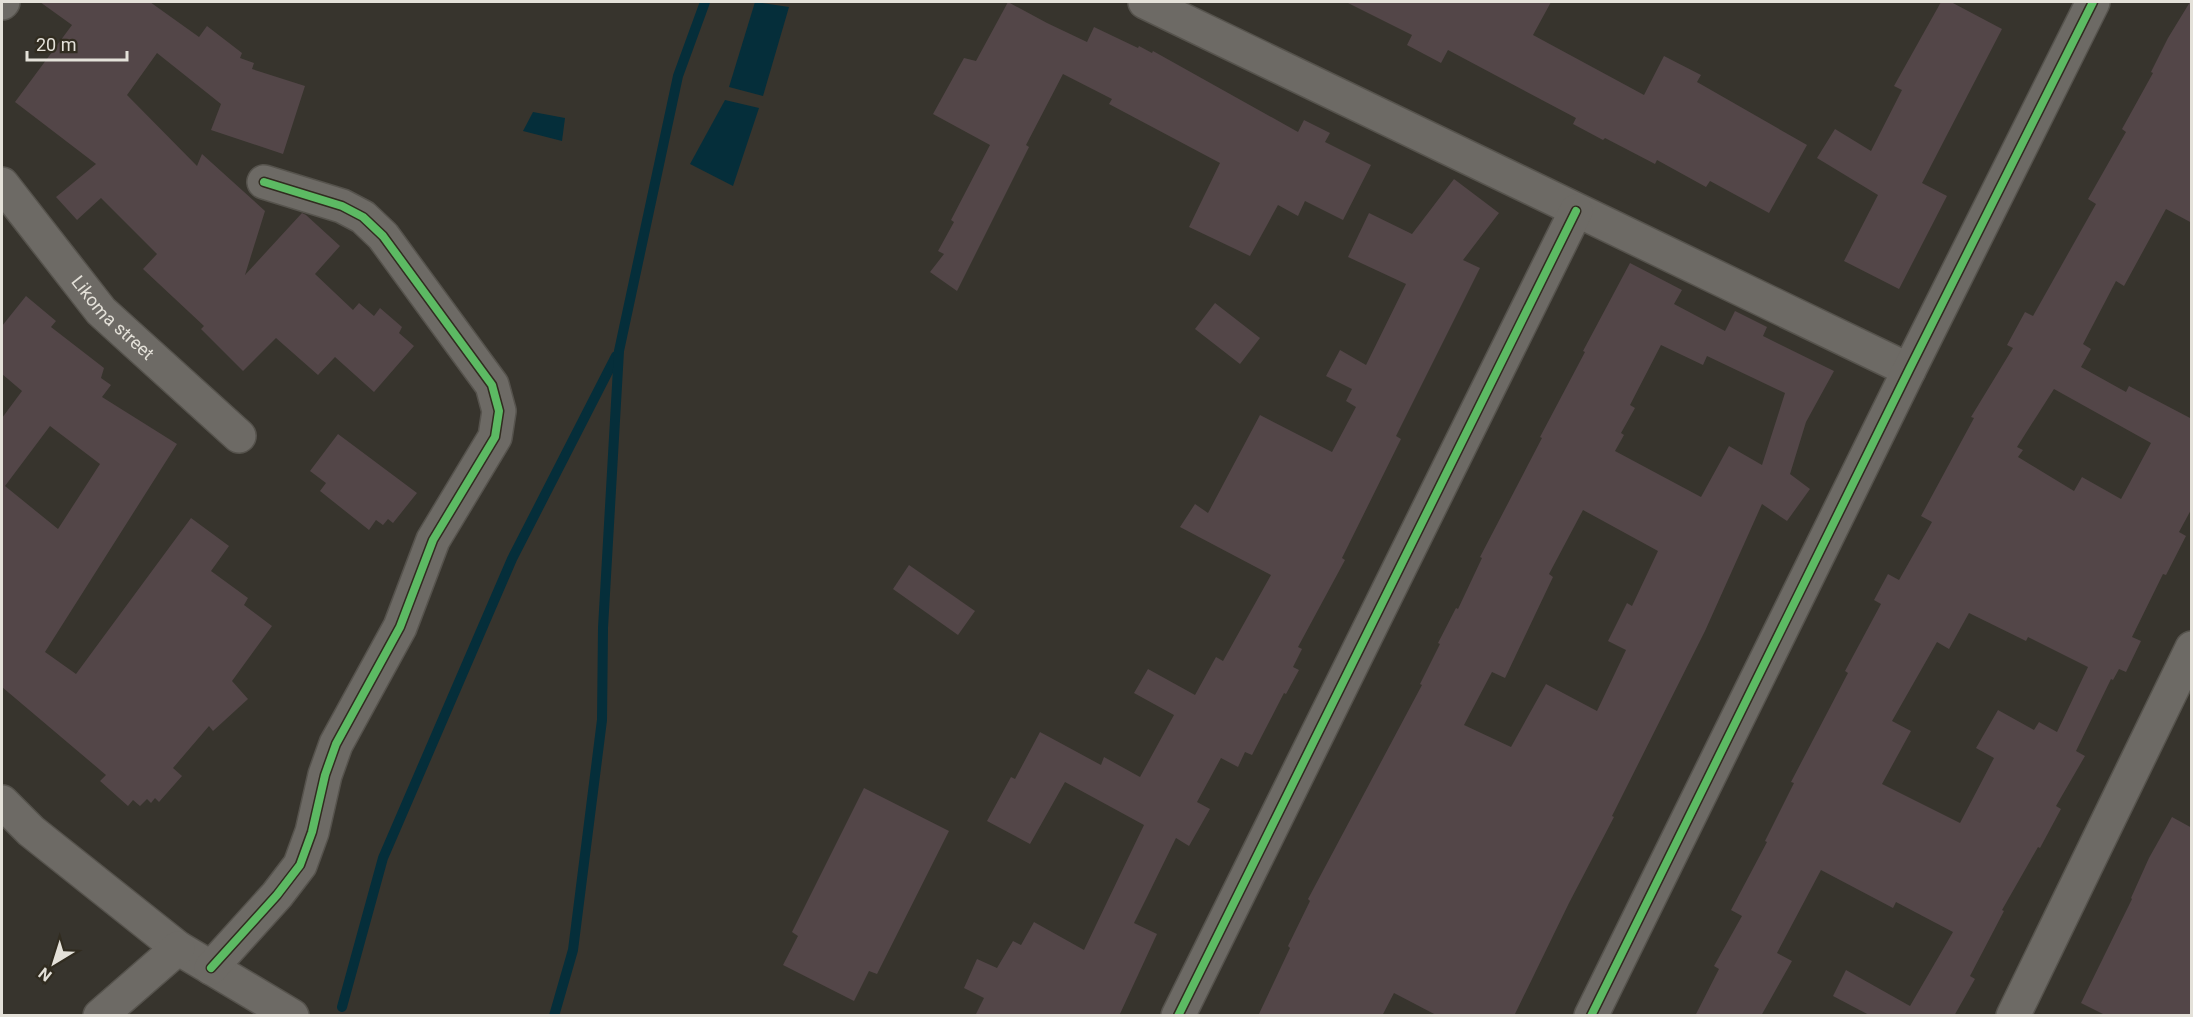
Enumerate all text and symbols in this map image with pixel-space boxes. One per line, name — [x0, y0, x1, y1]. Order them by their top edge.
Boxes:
scale bar — [27, 24, 128, 62]
text: 20 m — [36, 34, 76, 55]
street label: Likoma street — [67, 271, 159, 364]
north arrow — [24, 933, 84, 993]
text: N — [35, 963, 55, 985]

